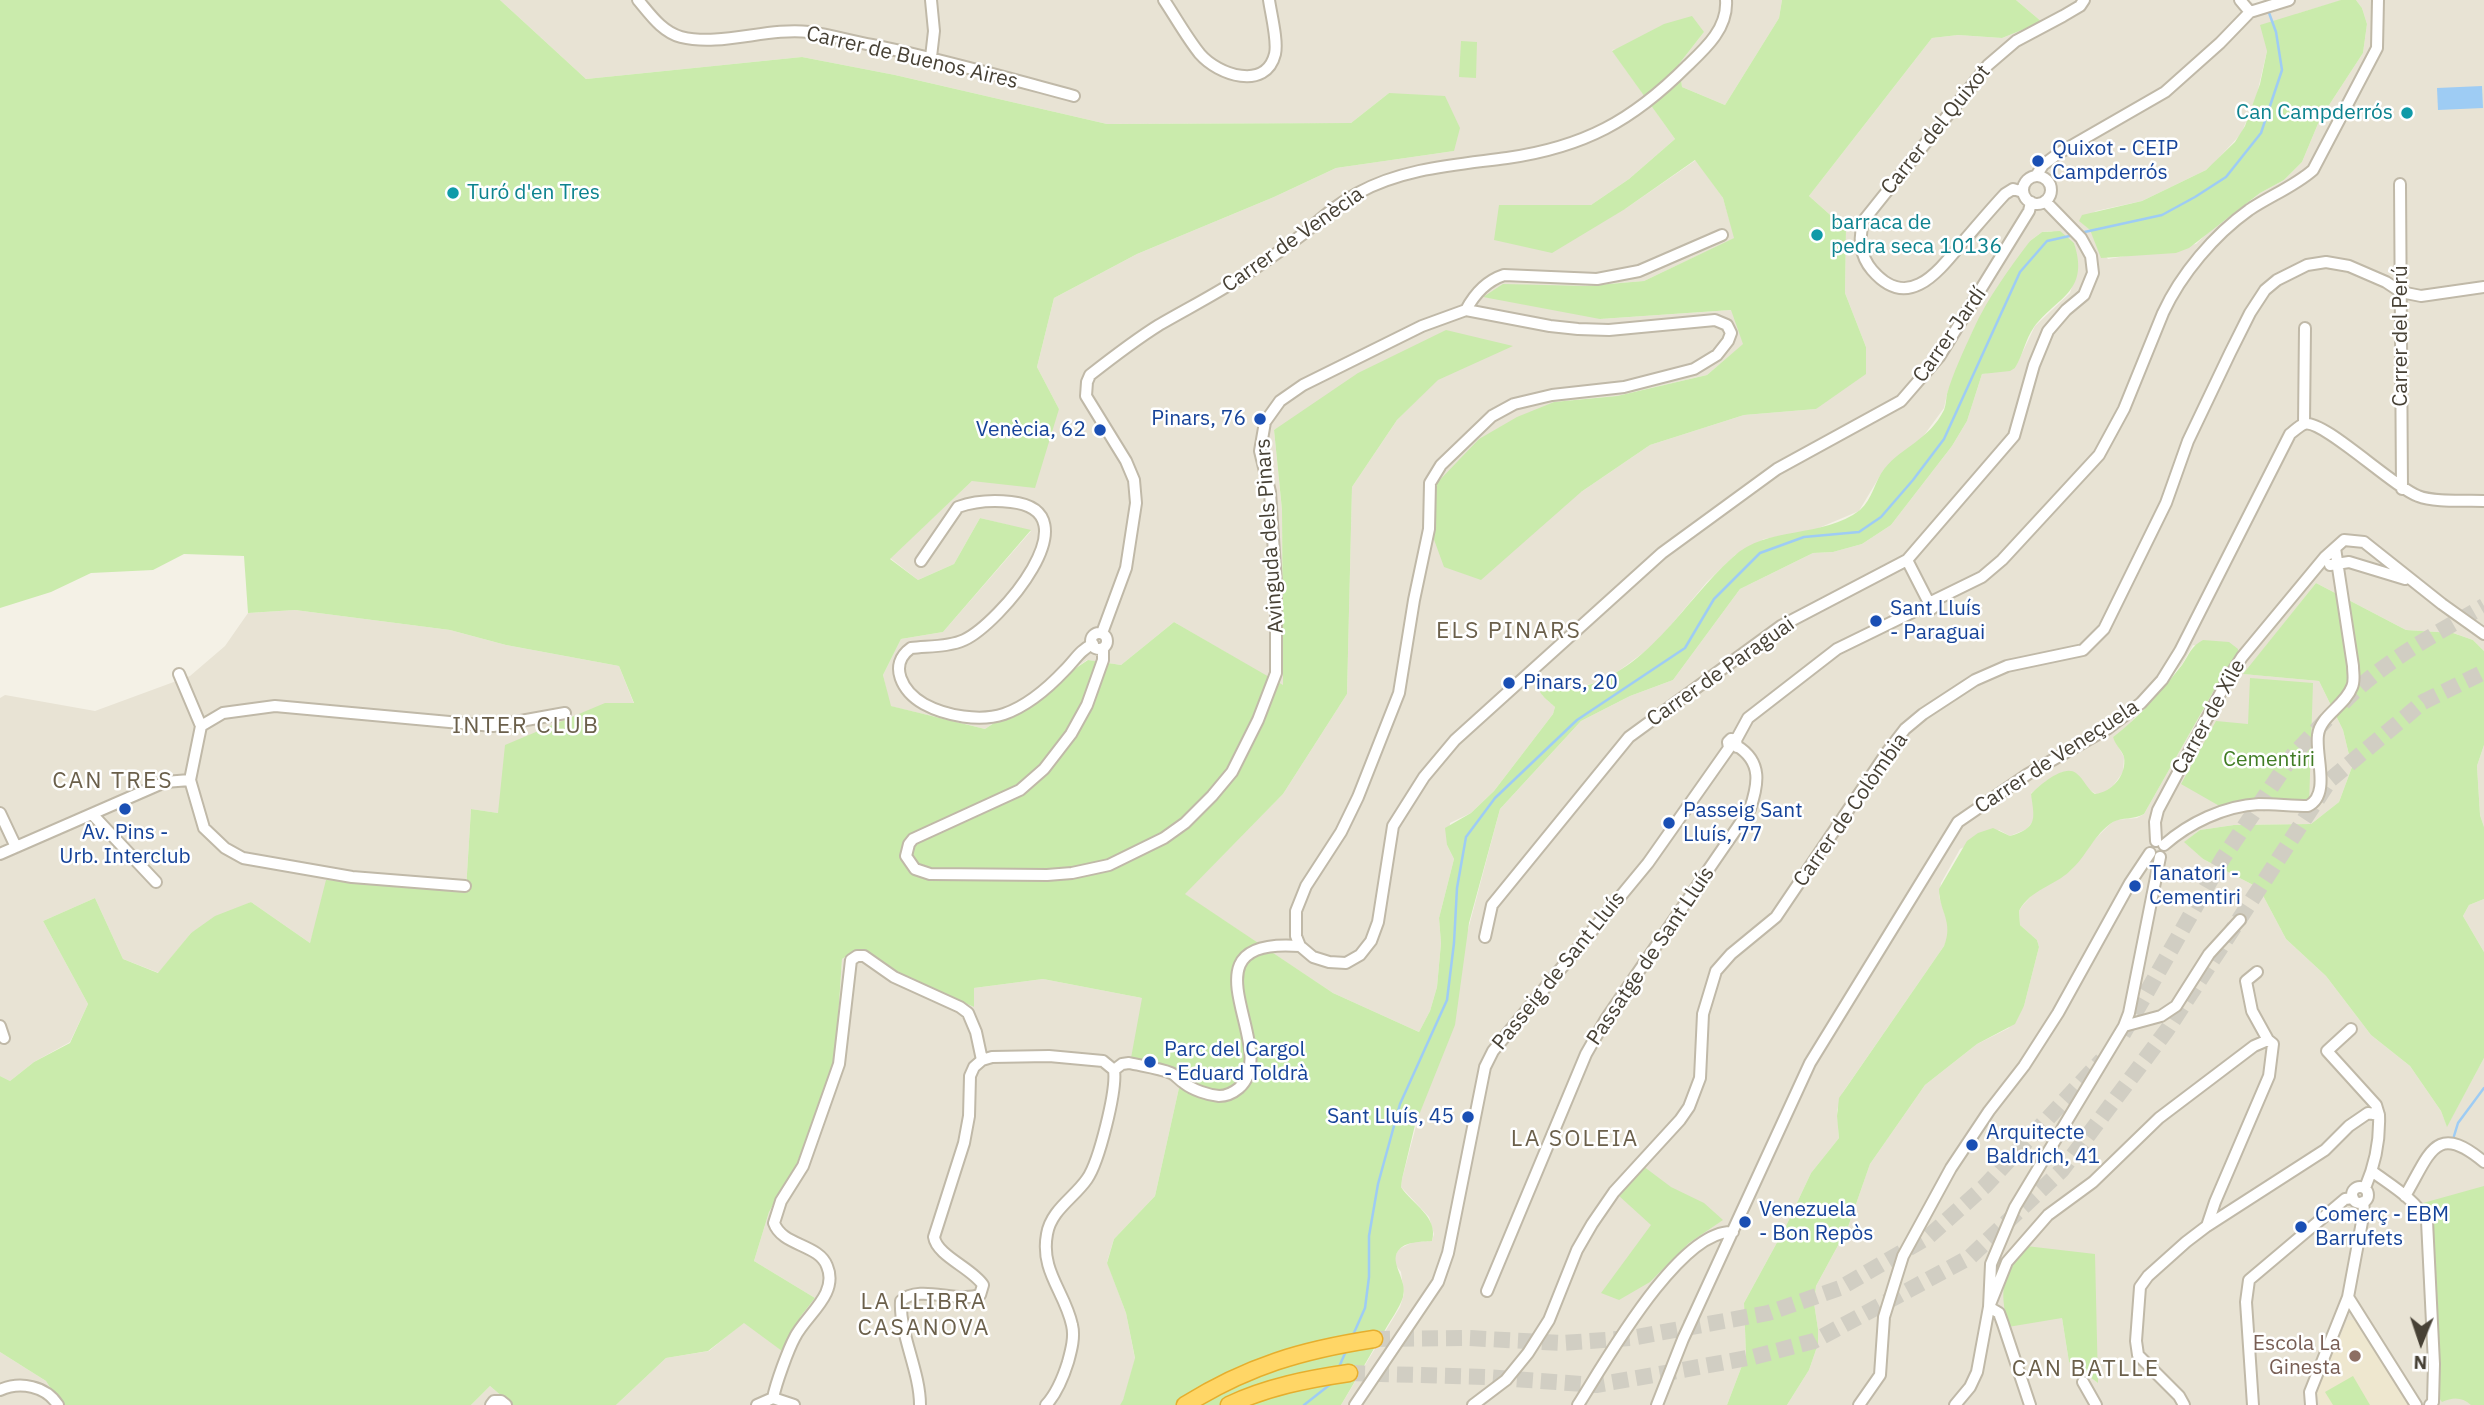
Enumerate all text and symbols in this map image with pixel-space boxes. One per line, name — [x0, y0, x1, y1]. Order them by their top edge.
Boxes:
street label: Carrer de Buenos Aires — [804, 21, 1020, 95]
street label: Carrer del Quixot — [1876, 60, 1996, 200]
place label: Can Campderrós — [2236, 100, 2393, 126]
marker: Can Campderrós — [2399, 105, 2415, 121]
place label: Quixot - CEIP Campderrós — [2052, 136, 2178, 186]
marker: Quixot - CEIP Campderrós — [2030, 153, 2046, 169]
place label: Turó d'en Tres — [467, 180, 600, 206]
street label: Carrer de Venècia — [1218, 182, 1368, 298]
marker: Turó d'en Tres — [445, 185, 461, 201]
place label: barraca de pedra seca 10136 — [1831, 210, 2002, 260]
marker: barraca de pedra seca 10136 — [1809, 227, 1825, 243]
street label: Carrer del Perú — [2388, 265, 2414, 407]
street label: Carrer Jardí — [1908, 282, 1992, 388]
place label: Pinars, 76 — [1151, 406, 1246, 432]
marker: Pinars, 76 — [1252, 411, 1268, 427]
place label: Venècia, 62 — [976, 417, 1086, 443]
marker: Venècia, 62 — [1092, 422, 1108, 438]
street label: Avinguda dels Pinars — [1251, 438, 1289, 634]
place label: Sant Lluís - Paraguai — [1890, 596, 1985, 646]
street label: Carrer de Paraguai — [1642, 612, 1800, 732]
marker: Sant Lluís - Paraguai — [1868, 613, 1884, 629]
district label: ELS PINARS — [1437, 617, 1581, 645]
street label: Carrer de Xile — [2167, 655, 2251, 779]
place label: Pinars, 20 — [1523, 670, 1618, 696]
marker: Pinars, 20 — [1501, 675, 1517, 691]
street label: Carrer de Veneçuela — [1970, 695, 2144, 819]
district label: INTER CLUB — [453, 712, 599, 740]
street label: Carrer de Colòmbia — [1789, 728, 1913, 892]
park label: Cementiri — [2223, 747, 2315, 773]
district label: CAN TRES — [53, 767, 173, 795]
place label: Passeig Sant Lluís, 77 — [1683, 798, 1803, 848]
marker: Av. Pins - Urb. Interclub — [117, 801, 133, 817]
marker: Passeig Sant Lluís, 77 — [1661, 815, 1677, 831]
place label: Av. Pins - Urb. Interclub — [59, 820, 191, 870]
place label: Tanatori - Cementiri — [2149, 861, 2241, 911]
street label: Passatge de Sant Lluís — [1582, 862, 1720, 1050]
marker: Tanatori - Cementiri — [2127, 878, 2143, 894]
street label: Passeig de Sant Lluís — [1487, 887, 1631, 1055]
place label: Parc del Cargol - Eduard Toldrà — [1164, 1037, 1309, 1087]
marker: Parc del Cargol - Eduard Toldrà — [1142, 1054, 1158, 1070]
place label: Sant Lluís, 45 — [1327, 1104, 1454, 1130]
marker: Sant Lluís, 45 — [1460, 1109, 1476, 1125]
place label: Arquitecte Baldrich, 41 — [1986, 1120, 2100, 1170]
district label: LA SOLEIA — [1512, 1125, 1638, 1153]
marker: Arquitecte Baldrich, 41 — [1964, 1137, 1980, 1153]
place label: Venezuela - Bon Repòs — [1759, 1197, 1874, 1247]
place label: Comerç - EBM Barrufets — [2315, 1202, 2449, 1252]
marker: Venezuela - Bon Repòs — [1737, 1214, 1753, 1230]
marker: Comerç - EBM Barrufets — [2293, 1219, 2309, 1235]
district label: LA LLIBRA CASANOVA — [858, 1288, 990, 1342]
north arrow — [2386, 1307, 2456, 1377]
place label: Escola La Ginesta — [2253, 1331, 2341, 1381]
marker: Escola La Ginesta — [2347, 1348, 2363, 1364]
text: N — [2413, 1351, 2428, 1375]
district label: CAN BATLLE — [2013, 1355, 2159, 1383]

